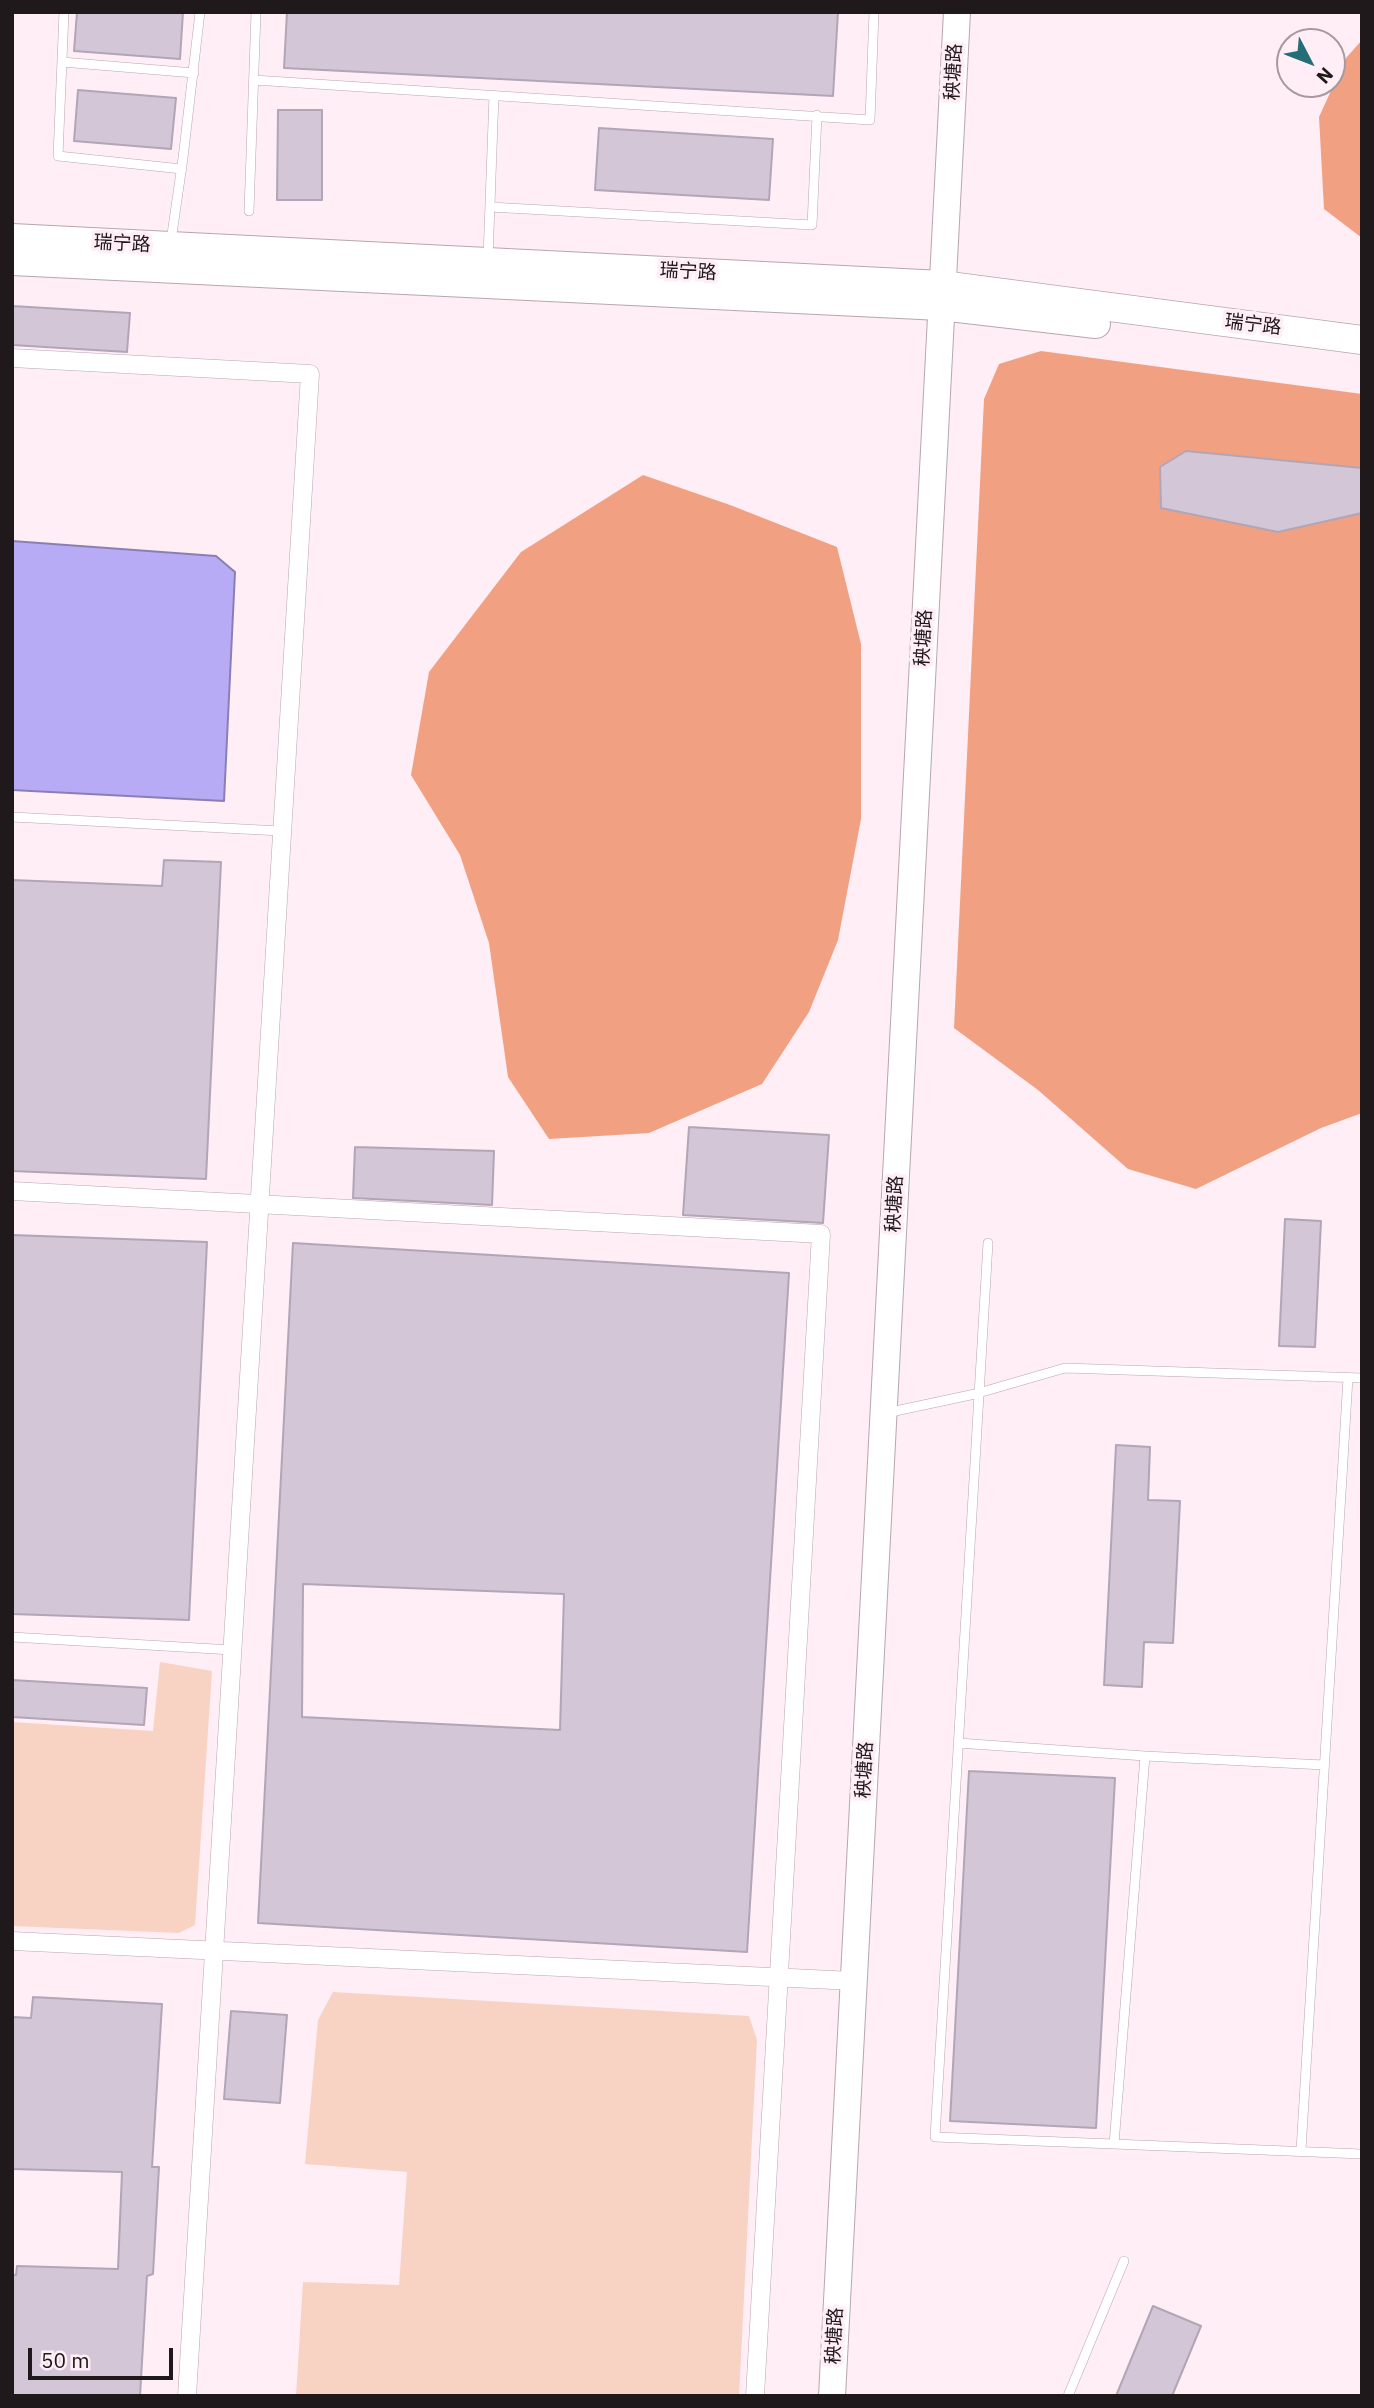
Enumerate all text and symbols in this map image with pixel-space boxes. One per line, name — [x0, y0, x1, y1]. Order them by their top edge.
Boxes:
north arrow — [1276, 28, 1346, 98]
street label: 秧塘路 — [941, 43, 967, 101]
text: N — [1312, 63, 1339, 89]
street label: 瑞宁路 — [93, 231, 151, 257]
street label: 瑞宁路 — [659, 259, 717, 285]
street label: 瑞宁路 — [1223, 310, 1283, 340]
street label: 秧塘路 — [911, 609, 937, 667]
street label: 秧塘路 — [882, 1175, 908, 1233]
street label: 秧塘路 — [852, 1741, 878, 1799]
street label: 秧塘路 — [822, 2307, 848, 2365]
scale bar — [32, 2334, 177, 2378]
text: 50 m — [41, 2346, 90, 2374]

